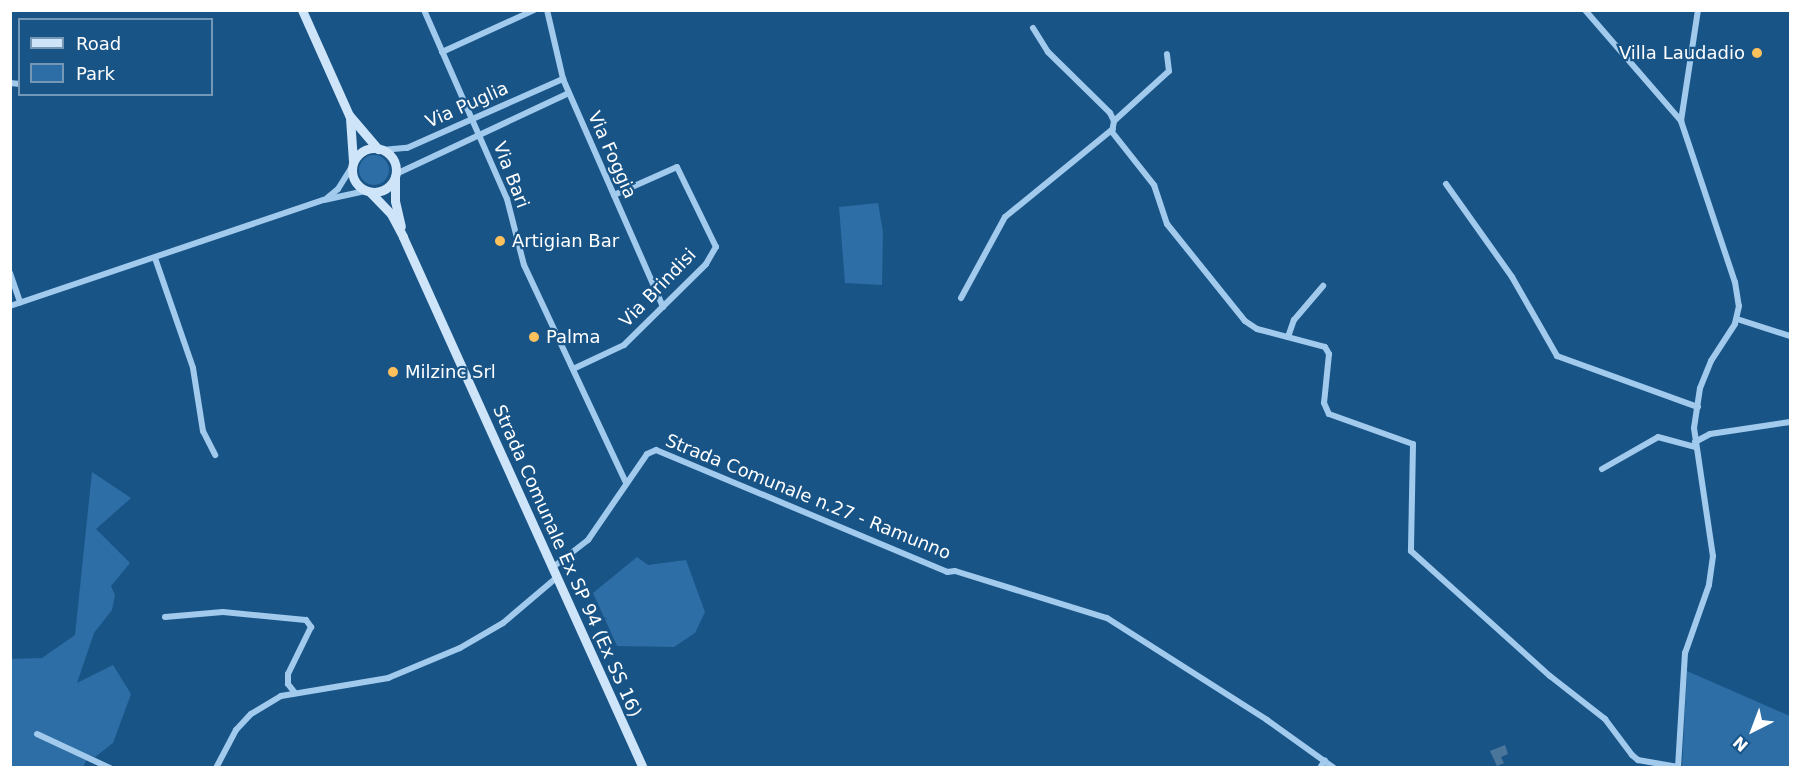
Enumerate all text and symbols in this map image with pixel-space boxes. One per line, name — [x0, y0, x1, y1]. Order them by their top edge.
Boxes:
legend — [18, 18, 213, 96]
text: Road — [76, 33, 121, 54]
place label: Villa Laudadio — [1619, 42, 1745, 64]
marker: Villa Laudadio — [1750, 46, 1764, 60]
text: Park — [76, 63, 115, 84]
street label: Via Puglia — [422, 77, 512, 133]
street label: Via Foggia — [583, 108, 641, 202]
street label: Via Bari — [488, 139, 534, 211]
place label: Artigian Bar — [512, 230, 619, 252]
marker: Artigian Bar — [493, 234, 507, 248]
street label: Via Brindisi — [615, 244, 701, 332]
place label: Palma — [546, 326, 601, 348]
marker: Palma — [527, 330, 541, 344]
place label: Milzinc Srl — [405, 361, 496, 383]
marker: Milzinc Srl — [386, 365, 400, 379]
street label: Strada Comunale Ex SP 94 (Ex SS 16) — [488, 402, 646, 720]
street label: Strada Comunale n.27 - Ramunno — [662, 430, 954, 564]
north arrow — [1723, 700, 1783, 760]
text: N — [1729, 732, 1752, 755]

